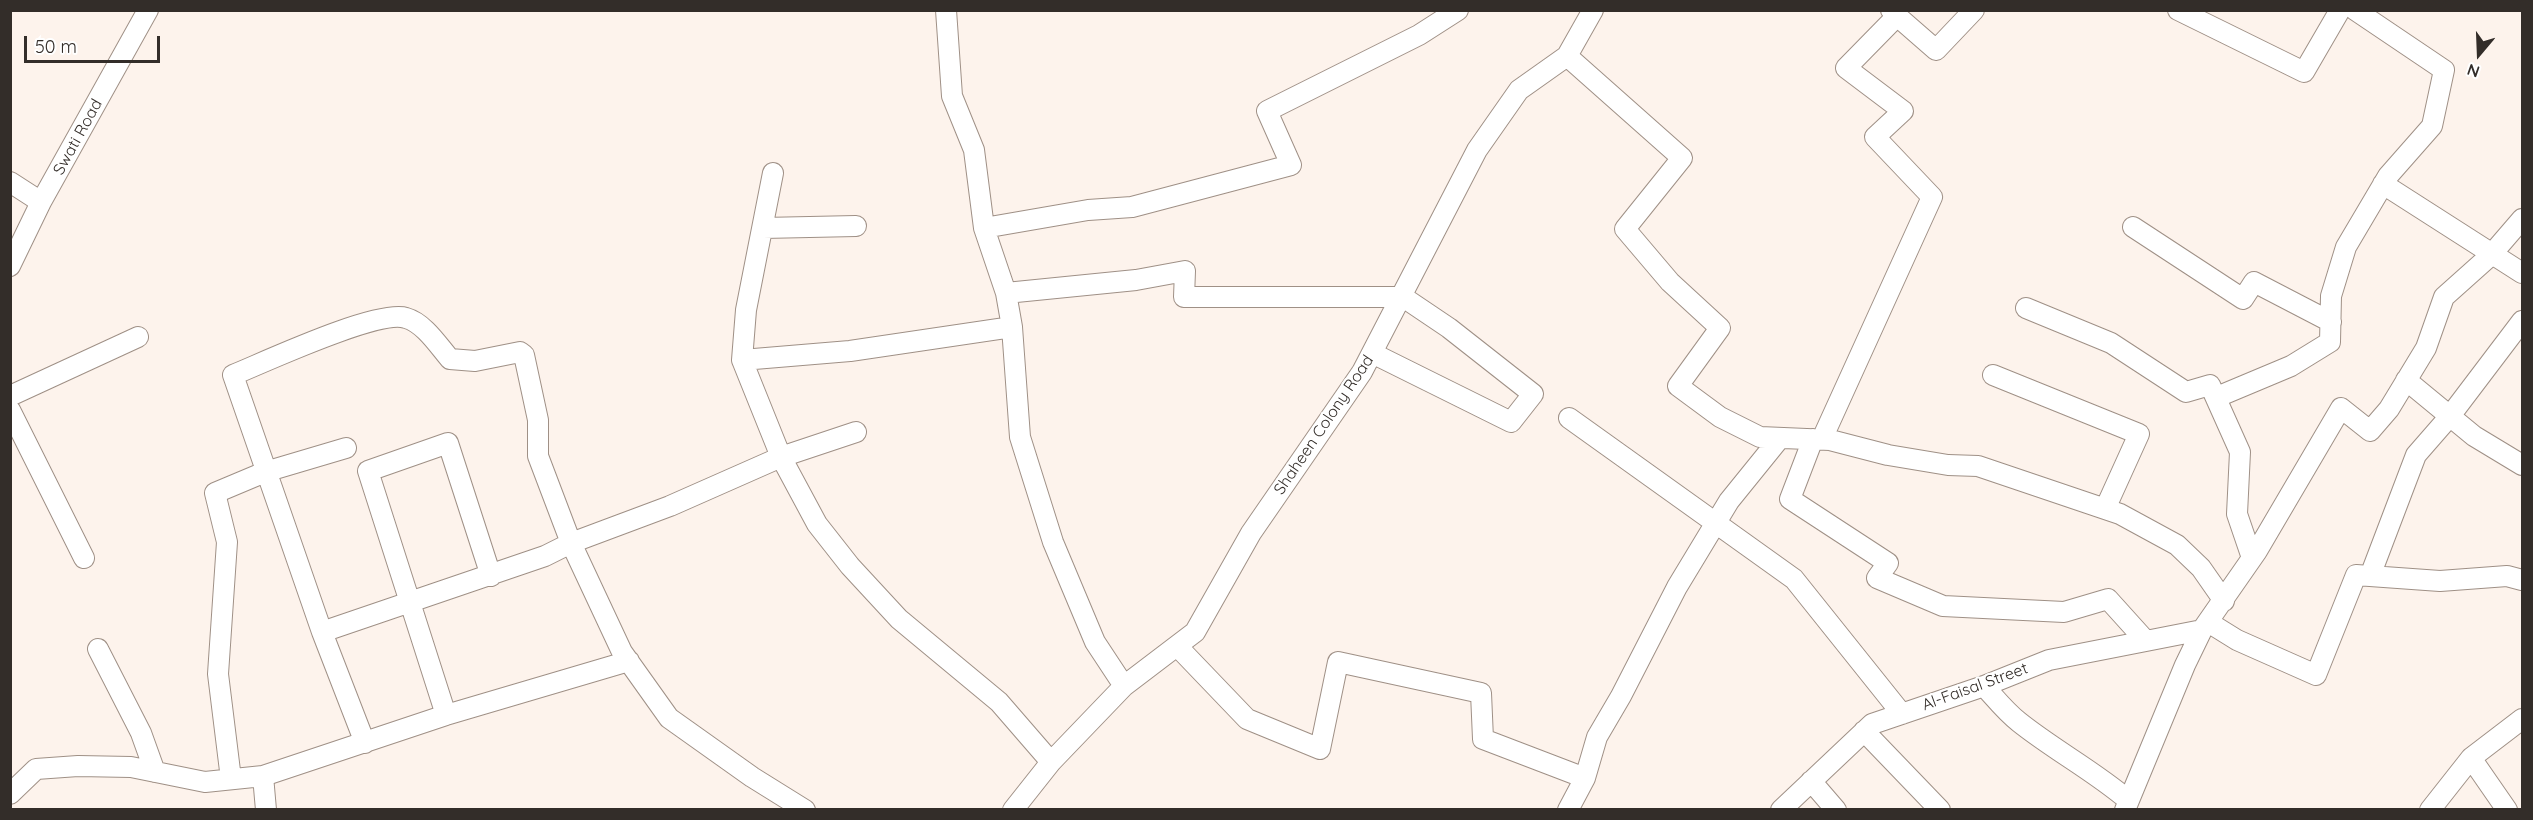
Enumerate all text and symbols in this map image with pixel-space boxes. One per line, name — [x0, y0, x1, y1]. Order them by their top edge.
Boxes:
scale bar — [27, 24, 164, 62]
north arrow — [2449, 24, 2509, 84]
text: 50 m — [35, 35, 77, 58]
text: N — [2464, 60, 2482, 82]
street label: Swati Road — [49, 96, 107, 178]
street label: Shaheen Colony Road — [1270, 352, 1378, 498]
street label: Al-Faisal Street — [1919, 659, 2031, 715]

